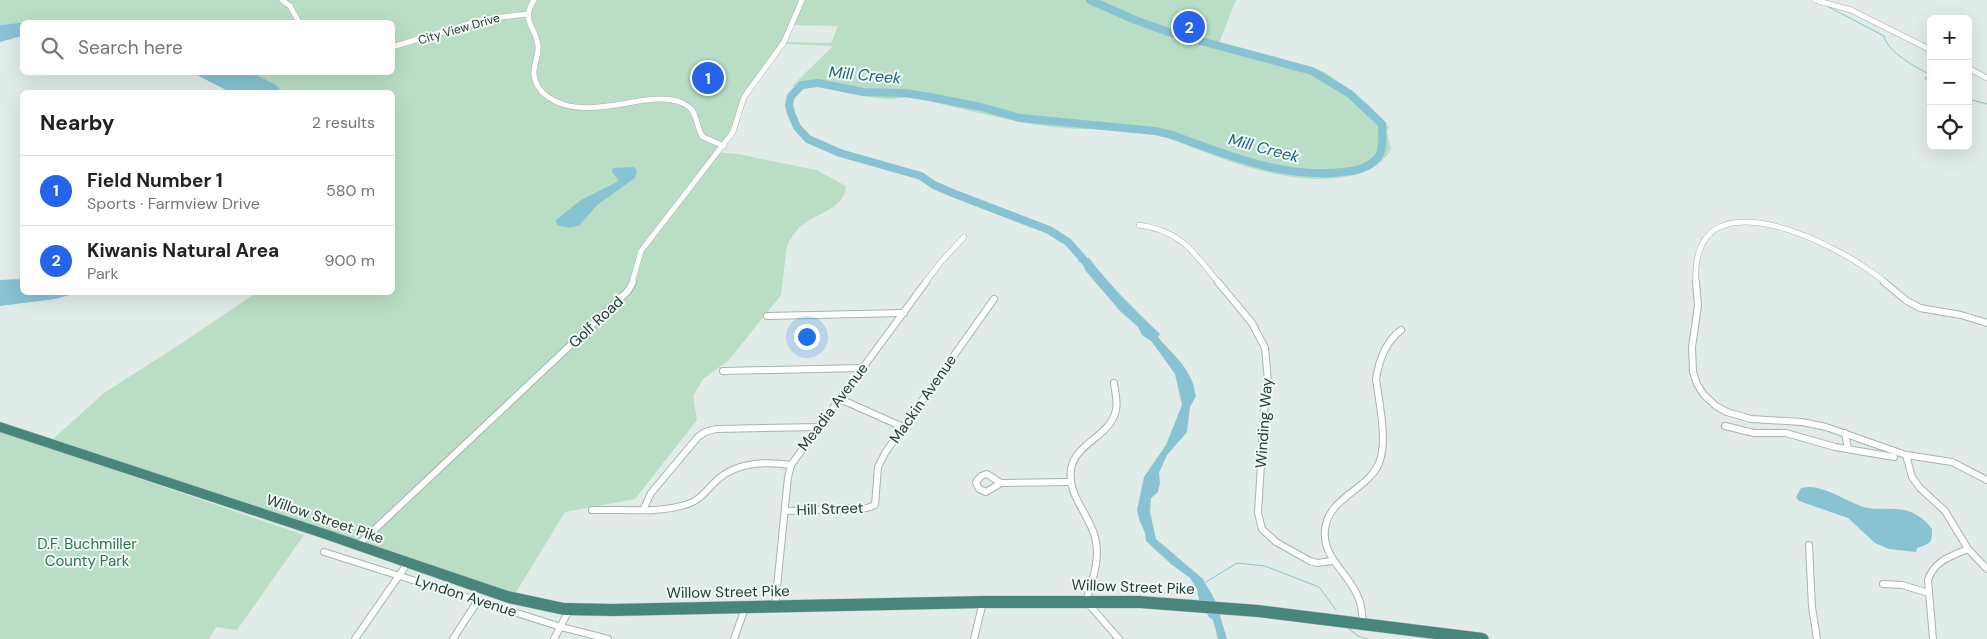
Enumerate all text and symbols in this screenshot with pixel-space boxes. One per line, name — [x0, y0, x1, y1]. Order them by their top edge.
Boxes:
pin: 2 — [1173, 8, 1205, 46]
street label: City View Drive — [416, 10, 502, 48]
map controls — [1927, 15, 1972, 150]
button: + — [1927, 15, 1972, 60]
search box — [20, 20, 395, 75]
icon: search — [38, 34, 66, 62]
text: Search here — [78, 35, 183, 60]
pin: 1 — [692, 59, 724, 97]
button: − — [1927, 60, 1972, 105]
water label: Mill Creek — [828, 61, 903, 89]
button: locate — [1927, 105, 1972, 150]
text: Nearby — [40, 109, 114, 137]
text: 2 results — [312, 112, 375, 133]
water label: Mill Creek — [1226, 128, 1303, 168]
text: Field Number 1 — [87, 168, 223, 193]
text: 1 — [53, 180, 59, 201]
text: 580 m — [326, 180, 375, 201]
text: Sports · Farmview Drive — [87, 193, 260, 214]
text: Kiwanis Natural Area — [87, 238, 279, 263]
text: 2 — [51, 250, 61, 271]
text: 900 m — [325, 250, 375, 271]
text: Park — [87, 263, 119, 284]
street label: Golf Road — [564, 292, 628, 352]
your location — [794, 324, 820, 350]
street label: Mackin Avenue — [885, 351, 961, 447]
street label: Meadia Avenue — [793, 359, 873, 455]
street label: Winding Way — [1251, 376, 1277, 469]
street label: Willow Street Pike — [263, 489, 387, 549]
street label: Hill Street — [796, 498, 864, 520]
park label: D.F. Buchmiller County Park — [37, 534, 137, 571]
street label: Lyndon Avenue — [413, 570, 519, 622]
street label: Willow Street Pike — [1071, 575, 1195, 599]
street label: Willow Street Pike — [666, 581, 790, 603]

